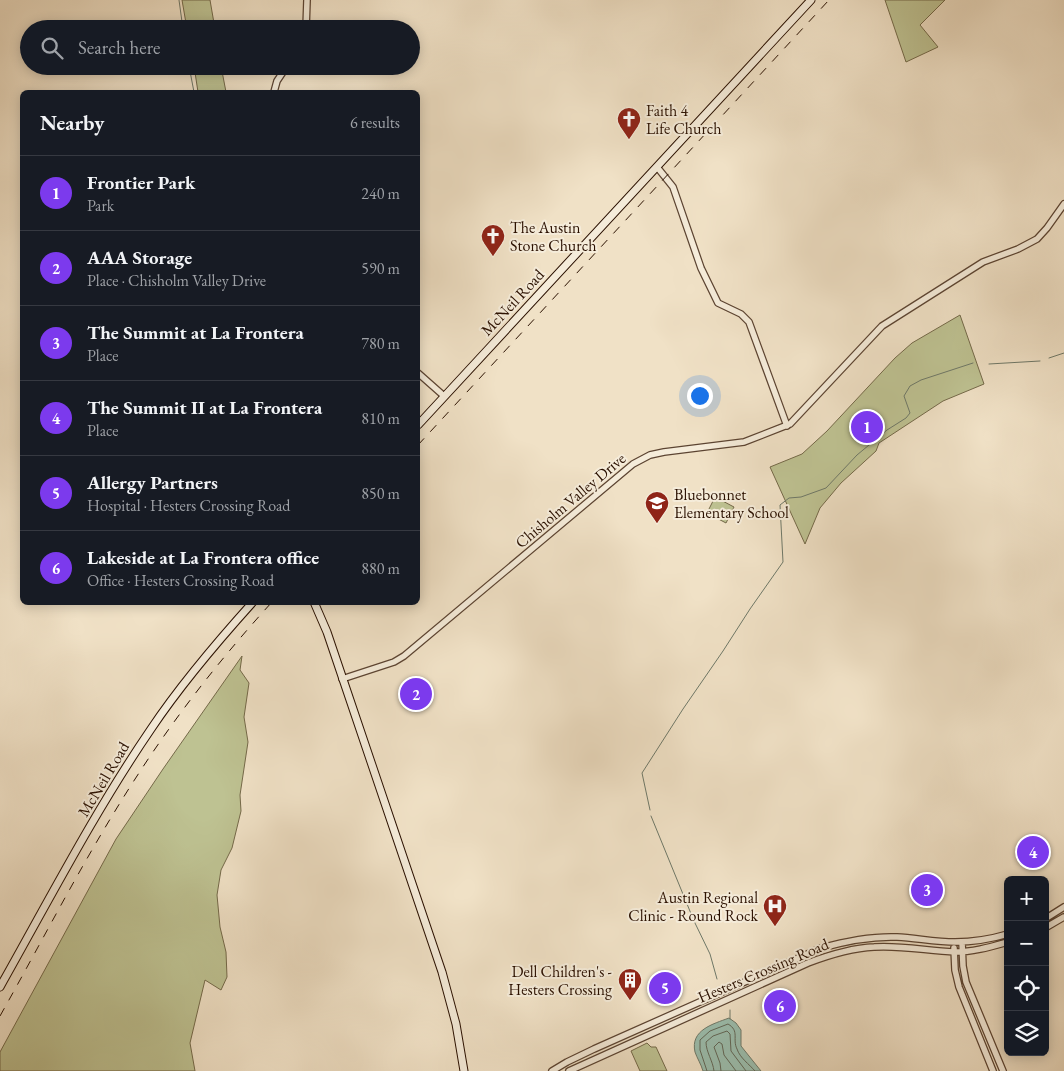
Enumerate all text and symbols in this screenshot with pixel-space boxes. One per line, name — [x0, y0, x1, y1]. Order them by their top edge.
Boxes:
search box — [20, 20, 420, 75]
icon: search — [38, 34, 66, 62]
text: Search here — [78, 35, 160, 60]
place label: Faith 4 Life Church — [646, 100, 722, 139]
church icon: Faith 4 Life Church — [616, 106, 642, 140]
text: Nearby — [40, 109, 104, 136]
text: 6 results — [350, 112, 400, 133]
text: Frontier Park — [87, 170, 195, 195]
text: 1 — [52, 183, 60, 204]
text: 240 m — [361, 183, 400, 204]
text: Park — [87, 195, 114, 216]
place label: The Austin Stone Church — [510, 217, 596, 256]
church icon: The Austin Stone Church — [480, 223, 506, 257]
text: AAA Storage — [87, 245, 192, 270]
text: 2 — [52, 258, 60, 279]
text: 590 m — [361, 258, 400, 279]
street label: McNeil Road — [476, 264, 549, 340]
text: Place · Chisholm Valley Drive — [87, 270, 266, 291]
text: The Summit at La Frontera — [87, 320, 304, 345]
text: 3 — [52, 333, 60, 354]
text: 780 m — [361, 333, 400, 354]
text: Place — [87, 345, 119, 366]
your location — [687, 383, 713, 409]
text: The Summit II at La Frontera — [87, 395, 322, 420]
text: 4 — [52, 408, 60, 429]
text: 810 m — [361, 408, 400, 429]
pin: 1 — [851, 408, 883, 446]
text: Place — [87, 420, 119, 441]
street label: Chisholm Valley Drive — [511, 448, 630, 553]
text: Allergy Partners — [87, 470, 218, 495]
text: 5 — [52, 483, 60, 504]
text: 850 m — [361, 483, 400, 504]
place label: Bluebonnet Elementary School — [674, 484, 789, 523]
school or university icon: Bluebonnet Elementary School — [644, 490, 670, 524]
text: Hospital · Hesters Crossing Road — [87, 495, 290, 516]
text: Lakeside at La Frontera office — [87, 545, 319, 570]
text: 6 — [52, 558, 60, 579]
text: 880 m — [361, 558, 400, 579]
text: Office · Hesters Crossing Road — [87, 570, 274, 591]
pin: 2 — [400, 675, 432, 713]
street label: McNeil Road — [73, 737, 135, 821]
pin: 4 — [1017, 833, 1049, 871]
pin: 3 — [911, 871, 943, 909]
map controls — [1004, 876, 1049, 1056]
button: + — [1004, 876, 1049, 921]
place label: Austin Regional Clinic - Round Rock — [628, 887, 758, 926]
hospital icon: Austin Regional Clinic - Round Rock — [762, 893, 788, 927]
button: − — [1004, 921, 1049, 966]
street label: Hesters Crossing Road — [695, 933, 833, 1008]
place label: Dell Children's - Hesters Crossing — [508, 961, 613, 1000]
button: locate — [1004, 966, 1049, 1011]
building icon: Dell Children's - Hesters Crossing — [617, 967, 643, 1001]
pin: 5 — [649, 969, 681, 1007]
pin: 6 — [764, 987, 796, 1025]
button: layers — [1004, 1011, 1049, 1056]

